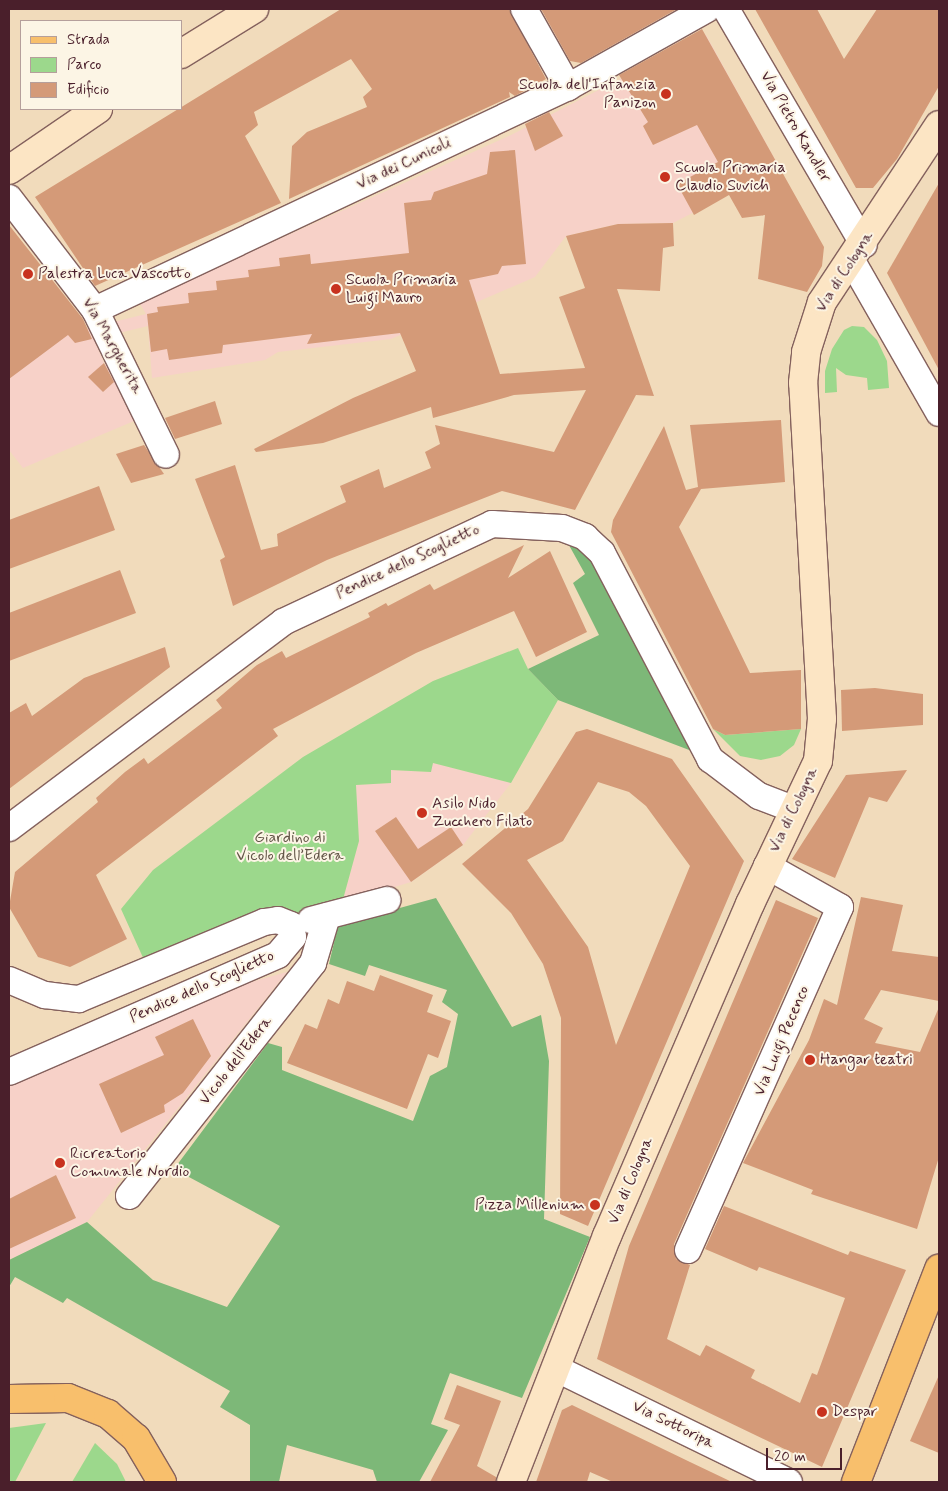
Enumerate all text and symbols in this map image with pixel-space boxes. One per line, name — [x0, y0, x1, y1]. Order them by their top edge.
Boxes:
legend — [20, 20, 182, 110]
text: Strada — [67, 30, 110, 50]
text: Parco — [67, 55, 101, 75]
street label: Via Pietro Kandler — [756, 68, 834, 186]
place label: Scuola dell'Infanzia Panizon — [519, 75, 656, 113]
text: Edificio — [67, 80, 109, 100]
marker: Scuola dell'Infanzia Panizon — [660, 88, 672, 100]
street label: Via dei Cunicoli — [354, 134, 454, 194]
place label: Scuola Primaria Claudio Suvich — [675, 158, 786, 196]
marker: Scuola Primaria Claudio Suvich — [659, 171, 671, 183]
street label: Via di Cologna — [811, 227, 879, 317]
place label: Palestra Luca Vascotto — [38, 264, 193, 284]
marker: Palestra Luca Vascotto — [22, 268, 34, 280]
place label: Scuola Primaria Luigi Mauro — [346, 270, 457, 308]
marker: Scuola Primaria Luigi Mauro — [330, 283, 342, 295]
street label: Via Margherita — [78, 296, 146, 396]
street label: Pendice dello Scoglietto — [332, 520, 484, 604]
street label: Via di Cologna — [764, 763, 824, 857]
place label: Asilo Nido Zucchero Filato — [432, 794, 532, 832]
marker: Asilo Nido Zucchero Filato — [416, 807, 428, 819]
park label: Giardino di Vicolo dell’Edera — [236, 828, 344, 866]
street label: Pendice dello Scoglietto — [126, 946, 278, 1028]
street label: Via Luigi Pecenco — [750, 983, 814, 1099]
street label: Vicolo dell'Edera — [196, 1013, 276, 1109]
place label: Hangar teatri — [820, 1050, 916, 1070]
marker: Hangar teatri — [804, 1054, 816, 1066]
street label: Via di Cologna — [604, 1133, 658, 1229]
place label: Ricreatorio Comunale Nordio — [70, 1144, 189, 1182]
marker: Ricreatorio Comunale Nordio — [54, 1157, 66, 1169]
place label: Pizza Millenium — [477, 1195, 585, 1215]
marker: Pizza Millenium — [589, 1199, 601, 1211]
street label: Via Sottoripa — [629, 1397, 717, 1453]
place label: Despar — [832, 1402, 878, 1422]
marker: Despar — [816, 1406, 828, 1418]
scale bar — [768, 1438, 844, 1470]
text: 20 m — [774, 1447, 806, 1467]

